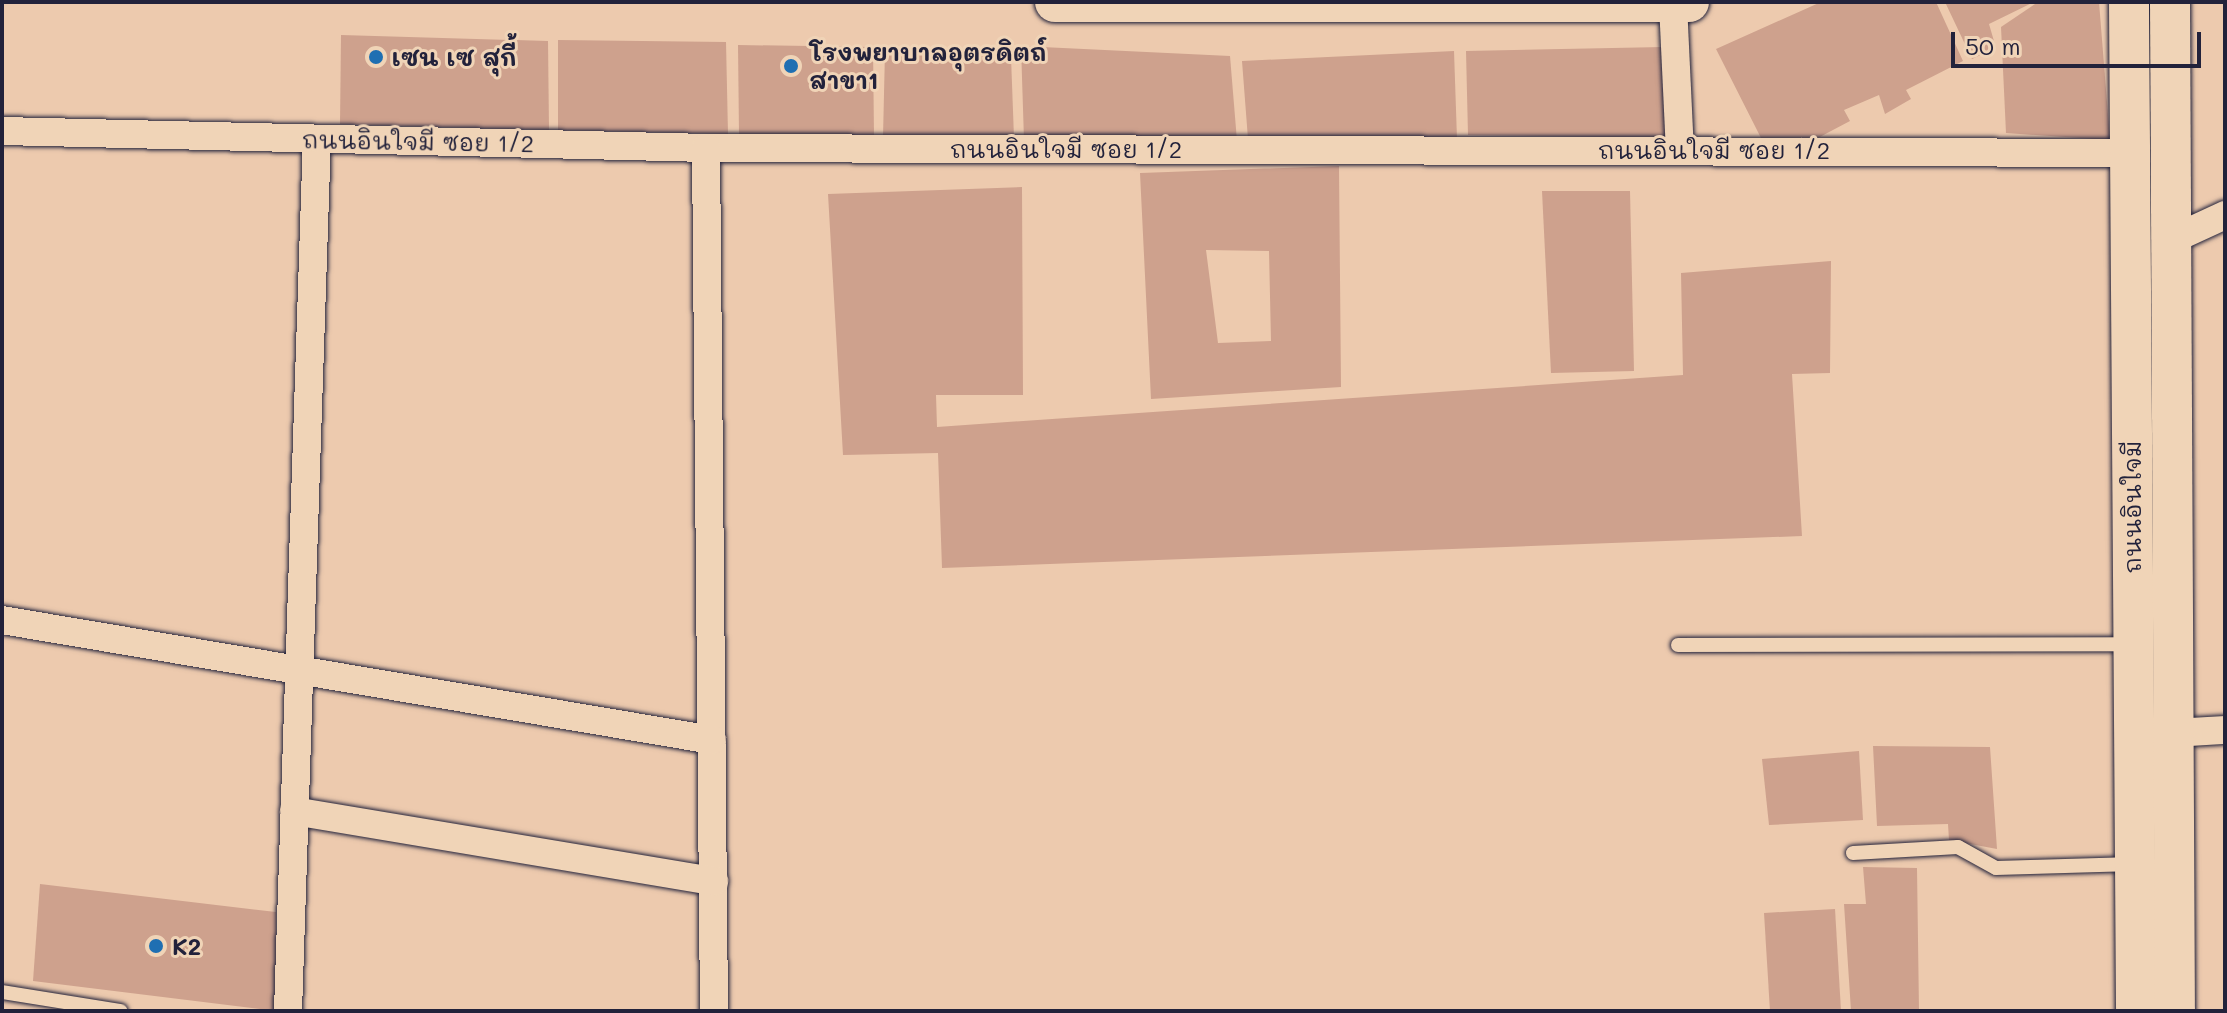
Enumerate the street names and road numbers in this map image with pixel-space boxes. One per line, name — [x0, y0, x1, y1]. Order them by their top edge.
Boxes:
street label: ถนนอินใจมี ซอย 1/2 — [302, 125, 534, 157]
street label: ถนนอินใจมี ซอย 1/2 — [950, 135, 1182, 163]
street label: ถนนอินใจมี ซอย 1/2 — [1598, 136, 1830, 164]
street label: ถนนอินใจมี — [2118, 441, 2146, 573]

